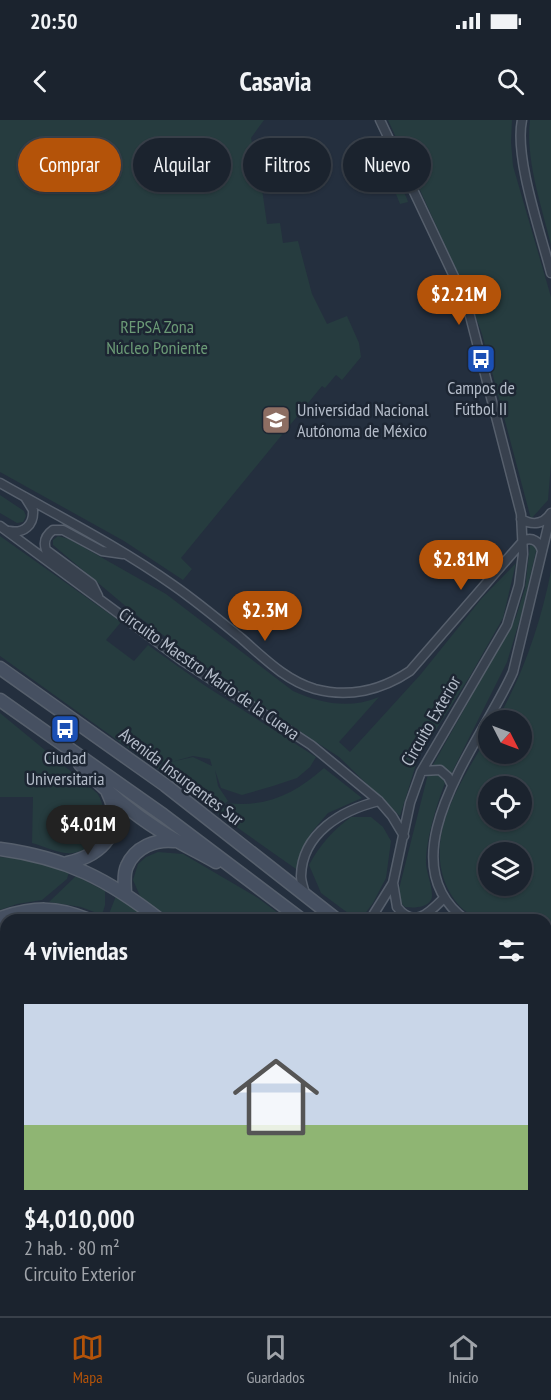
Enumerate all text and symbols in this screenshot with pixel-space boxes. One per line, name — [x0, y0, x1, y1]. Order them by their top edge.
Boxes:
text: 20:50 — [30, 7, 78, 35]
text: Casavia — [240, 64, 311, 98]
icon: back — [24, 65, 57, 98]
icon: search — [494, 65, 527, 98]
chip: Comprar — [18, 138, 121, 192]
chip: Alquilar — [133, 138, 231, 192]
chip: Filtros — [243, 138, 331, 192]
chip: Nuevo — [343, 138, 431, 192]
pin: $2.21M — [410, 275, 508, 326]
text: $2.21M — [431, 281, 487, 307]
park label: REPSA Zona Núcleo Poniente — [106, 315, 208, 359]
bus stop icon: Campos de Fútbol II — [465, 343, 497, 375]
place label: Campos de Fútbol II — [447, 376, 515, 420]
place label: Universidad Nacional Autónoma de México — [297, 398, 429, 442]
school or university icon: Universidad Nacional Autónoma de México — [260, 404, 292, 436]
pin: $2.81M — [412, 540, 510, 591]
text: $2.81M — [433, 546, 489, 572]
pin: $2.3M — [223, 591, 307, 642]
text: $2.3M — [242, 597, 288, 623]
street label: Circuito Maestro Mario de la Cueva — [114, 602, 304, 745]
street label: Circuito Exterior — [395, 671, 466, 770]
north arrow — [478, 710, 532, 764]
map controls — [478, 710, 532, 896]
bus stop icon: Ciudad Universitaria — [49, 713, 81, 745]
street label: Avenida Insurgentes Sur — [115, 722, 248, 831]
place label: Ciudad Universitaria — [26, 746, 104, 790]
button: locate — [478, 776, 532, 830]
pin: $4.01M — [39, 805, 137, 856]
text: $4.01M — [60, 811, 116, 837]
button: layers — [478, 842, 532, 896]
text: 4 viviendas — [24, 934, 128, 967]
icon: filters — [495, 934, 528, 967]
icon: home — [222, 1043, 330, 1151]
text: $4,010,000 — [24, 1202, 135, 1235]
text: 2 hab. · 80 m² — [24, 1235, 120, 1261]
text: Circuito Exterior — [24, 1261, 136, 1287]
tab: Mapa — [71, 1331, 104, 1387]
tab: Guardados — [246, 1331, 305, 1387]
tab: Inicio — [447, 1331, 480, 1387]

